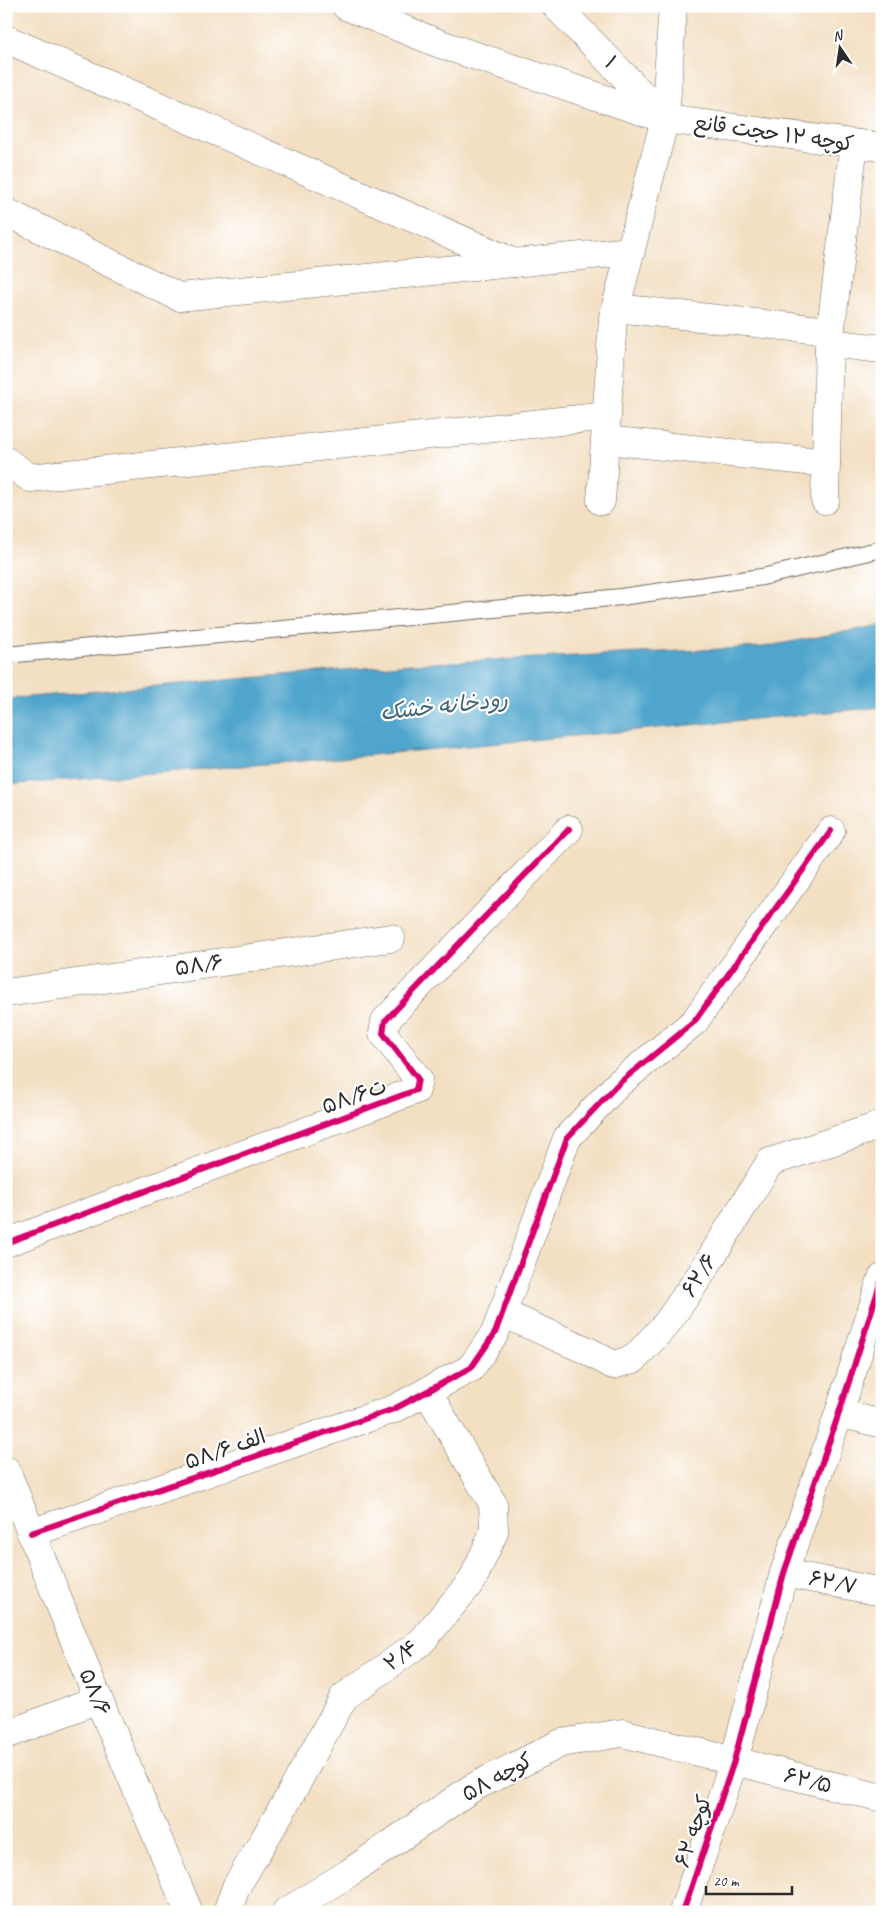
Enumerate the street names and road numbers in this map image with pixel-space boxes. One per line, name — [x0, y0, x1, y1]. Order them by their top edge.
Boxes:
street label: ۱ — [599, 50, 623, 74]
street label: کوچه ۱۲ حجت قانع — [692, 109, 855, 159]
street label: ۵۸/۶ — [173, 949, 225, 981]
street label: ۵۸/۶ت — [318, 1072, 390, 1120]
street label: ۶۲/۶ — [675, 1248, 723, 1302]
street label: ۵۸/۶ الف — [181, 1423, 269, 1475]
street label: ۶۲/۷ — [807, 1565, 859, 1599]
street label: ۲/۴ — [378, 1634, 424, 1676]
street label: ۵۸/۶ — [73, 1664, 117, 1720]
street label: کوچه ۵۸ — [457, 1747, 537, 1807]
street label: ۶۲/۵ — [781, 1762, 835, 1798]
street label: کوچه ۶۲ — [669, 1791, 717, 1871]

